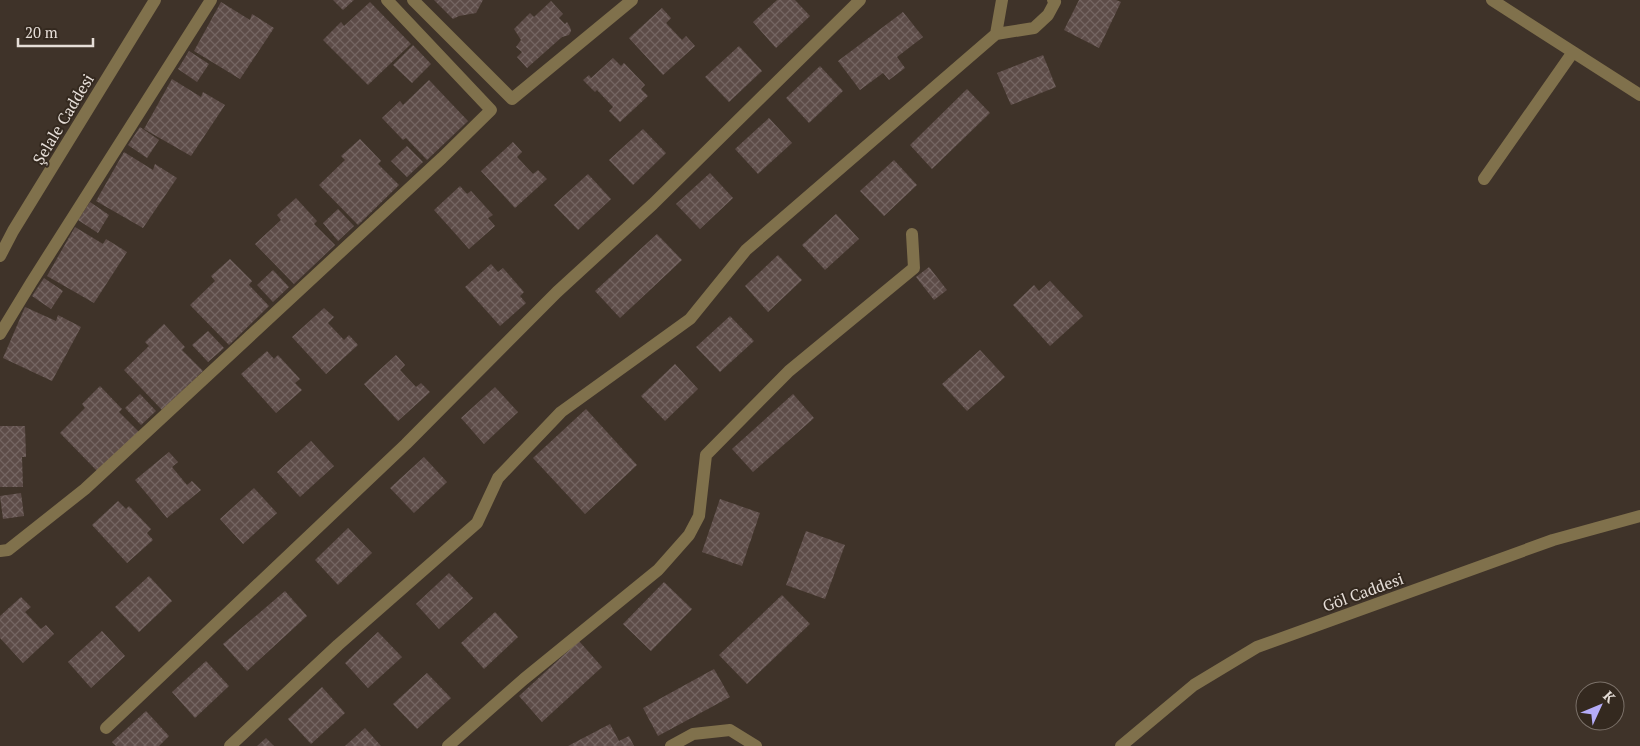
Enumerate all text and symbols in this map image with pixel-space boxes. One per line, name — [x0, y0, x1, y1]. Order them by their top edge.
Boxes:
scale bar — [18, 15, 92, 47]
text: 20 m — [25, 22, 58, 42]
street label: Şelale Caddesi — [27, 69, 99, 168]
street label: Göl Caddesi — [1320, 567, 1407, 617]
north arrow — [1575, 681, 1625, 731]
text: K — [1599, 686, 1620, 707]

